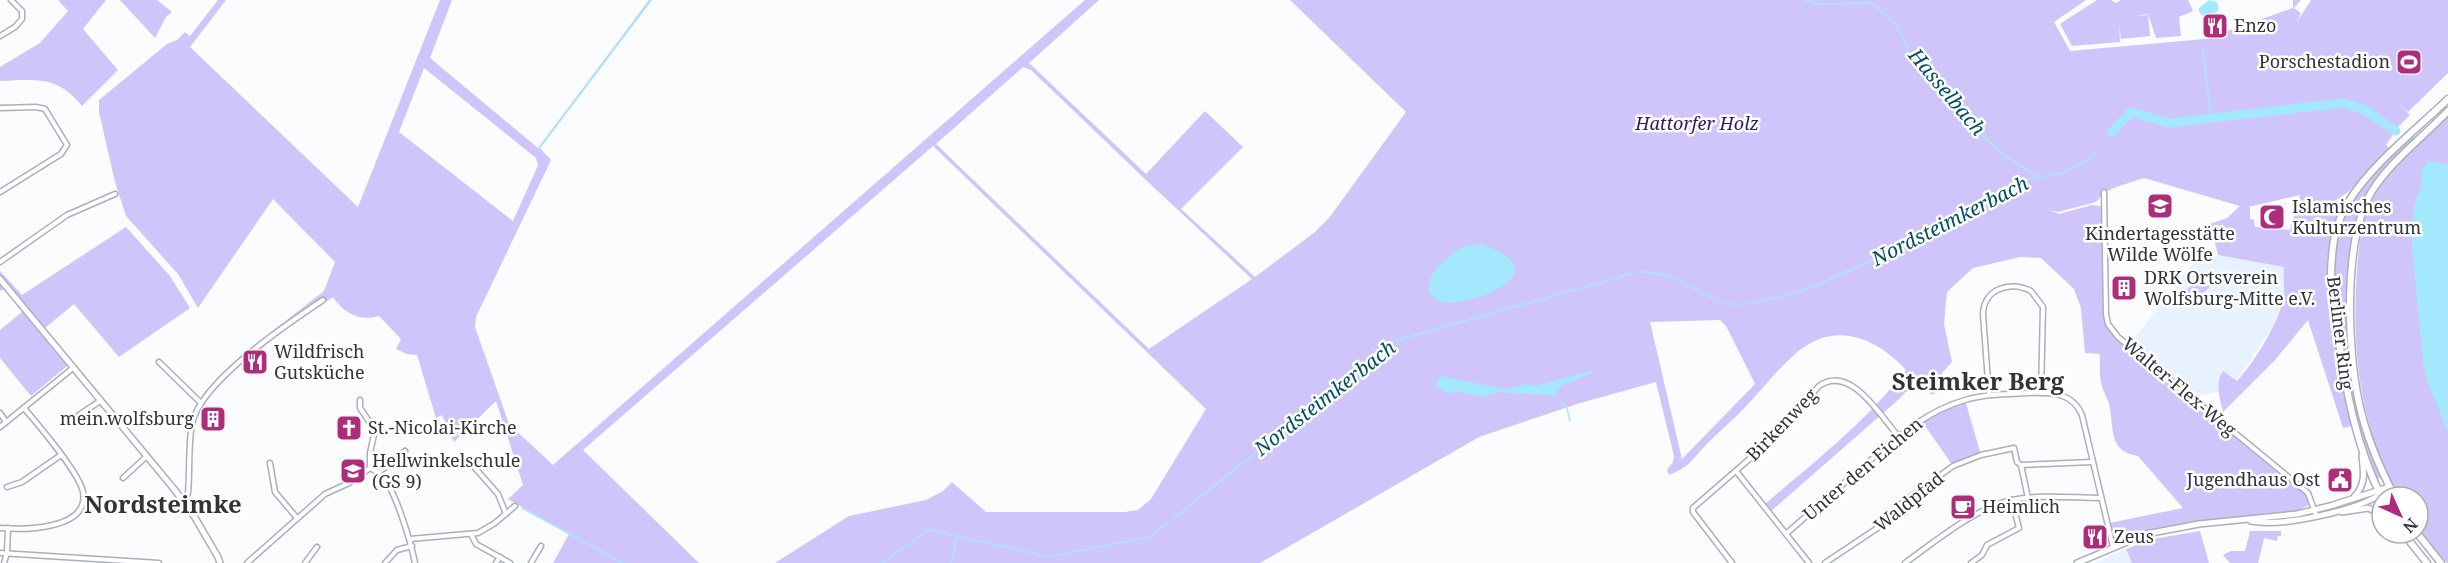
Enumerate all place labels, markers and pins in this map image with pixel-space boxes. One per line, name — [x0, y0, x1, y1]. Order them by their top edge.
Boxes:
restaurant icon: Enzo — [2200, 11, 2230, 41]
place label: Enzo — [2234, 13, 2276, 37]
sports icon: Porschestadion — [2394, 47, 2424, 77]
place label: Porschestadion — [2259, 49, 2390, 73]
school or university icon: Kindertagesstätte Wilde Wölfe — [2145, 191, 2175, 221]
place label: Islamisches Kulturzentrum — [2292, 194, 2421, 239]
mosque icon: Islamisches Kulturzentrum — [2257, 202, 2287, 232]
place label: Kindertagesstätte Wilde Wölfe — [2085, 221, 2235, 266]
place label: DRK Ortsverein Wolfsburg-Mitte e.V. — [2144, 265, 2315, 310]
building icon: DRK Ortsverein Wolfsburg-Mitte e.V. — [2109, 273, 2139, 303]
place label: Wildfrisch Gutsküche — [274, 339, 365, 384]
restaurant icon: Wildfrisch Gutsküche — [240, 347, 270, 377]
building icon: mein.wolfsburg — [198, 404, 228, 434]
place label: mein.wolfsburg — [60, 406, 194, 430]
church icon: St.-Nicolai-Kirche — [334, 413, 364, 443]
place label: St.-Nicolai-Kirche — [368, 415, 517, 439]
place label: Hellwinkelschule (GS 9) — [372, 448, 520, 493]
school or university icon: Hellwinkelschule (GS 9) — [338, 456, 368, 486]
public building icon: Jugendhaus Ost — [2325, 465, 2355, 495]
place label: Jugendhaus Ost — [2186, 467, 2320, 491]
cafe icon: Heimlich — [1948, 492, 1978, 522]
place label: Heimlich — [1982, 494, 2060, 518]
restaurant icon: Zeus — [2080, 522, 2110, 552]
place label: Zeus — [2114, 524, 2154, 548]

